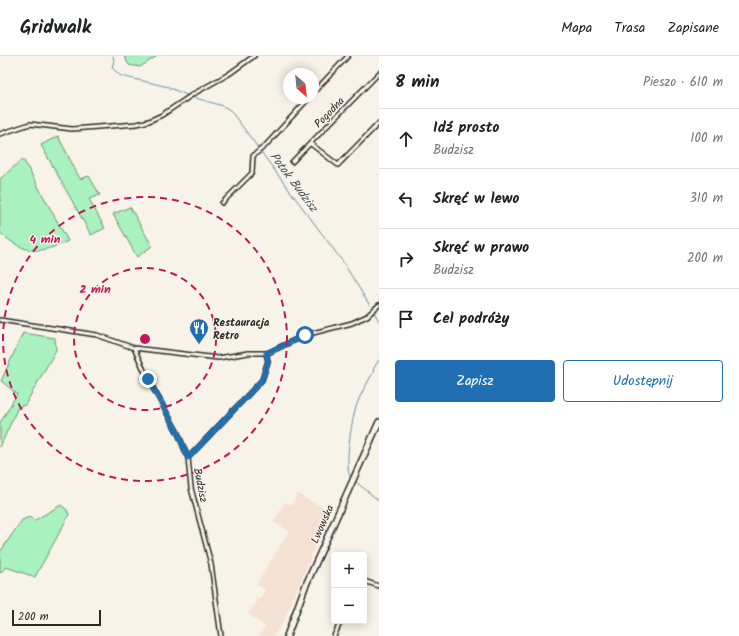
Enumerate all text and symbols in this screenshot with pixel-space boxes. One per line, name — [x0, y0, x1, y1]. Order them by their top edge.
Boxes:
text: Gridwalk — [20, 13, 91, 43]
text: Mapa — [561, 17, 592, 39]
text: Trasa — [614, 17, 645, 39]
text: Zapisane — [667, 17, 719, 39]
north arrow — [283, 68, 319, 104]
text: 8 min — [395, 69, 439, 96]
text: Pieszo · 610 m — [643, 72, 723, 93]
street label: Pogodna — [310, 93, 349, 133]
text: Idź prosto — [433, 116, 499, 140]
icon: ahead — [395, 128, 417, 150]
text: 100 m — [690, 128, 723, 149]
text: Budzisz — [433, 140, 474, 161]
water label: Potok Budzisz — [265, 148, 323, 218]
text: Skręć w lewo — [433, 187, 519, 211]
icon: left — [395, 188, 417, 210]
text: 310 m — [689, 188, 723, 209]
text: 4 min — [30, 230, 61, 249]
text: Skręć w prawo — [433, 236, 529, 260]
icon: right — [395, 248, 417, 270]
text: 200 m — [687, 248, 723, 269]
text: Budzisz — [433, 260, 474, 281]
text: 2 min — [79, 280, 111, 299]
text: Cel podróży — [433, 307, 509, 331]
icon: arrive — [395, 308, 417, 330]
place label: Restauracja Retro — [213, 314, 270, 345]
restaurant icon: Restauracja Retro — [188, 317, 210, 345]
route start — [296, 326, 314, 344]
centre of rings — [138, 332, 152, 346]
button: Zapisz — [395, 360, 555, 402]
button: Udostępnij — [563, 360, 723, 402]
route end — [139, 370, 157, 388]
street label: Budzisz — [188, 466, 212, 504]
street label: Lwowska — [306, 502, 339, 547]
map controls — [331, 552, 367, 624]
button: + — [331, 552, 367, 588]
button: − — [331, 588, 367, 624]
scale bar — [12, 608, 101, 627]
text: 200 m — [18, 608, 49, 626]

